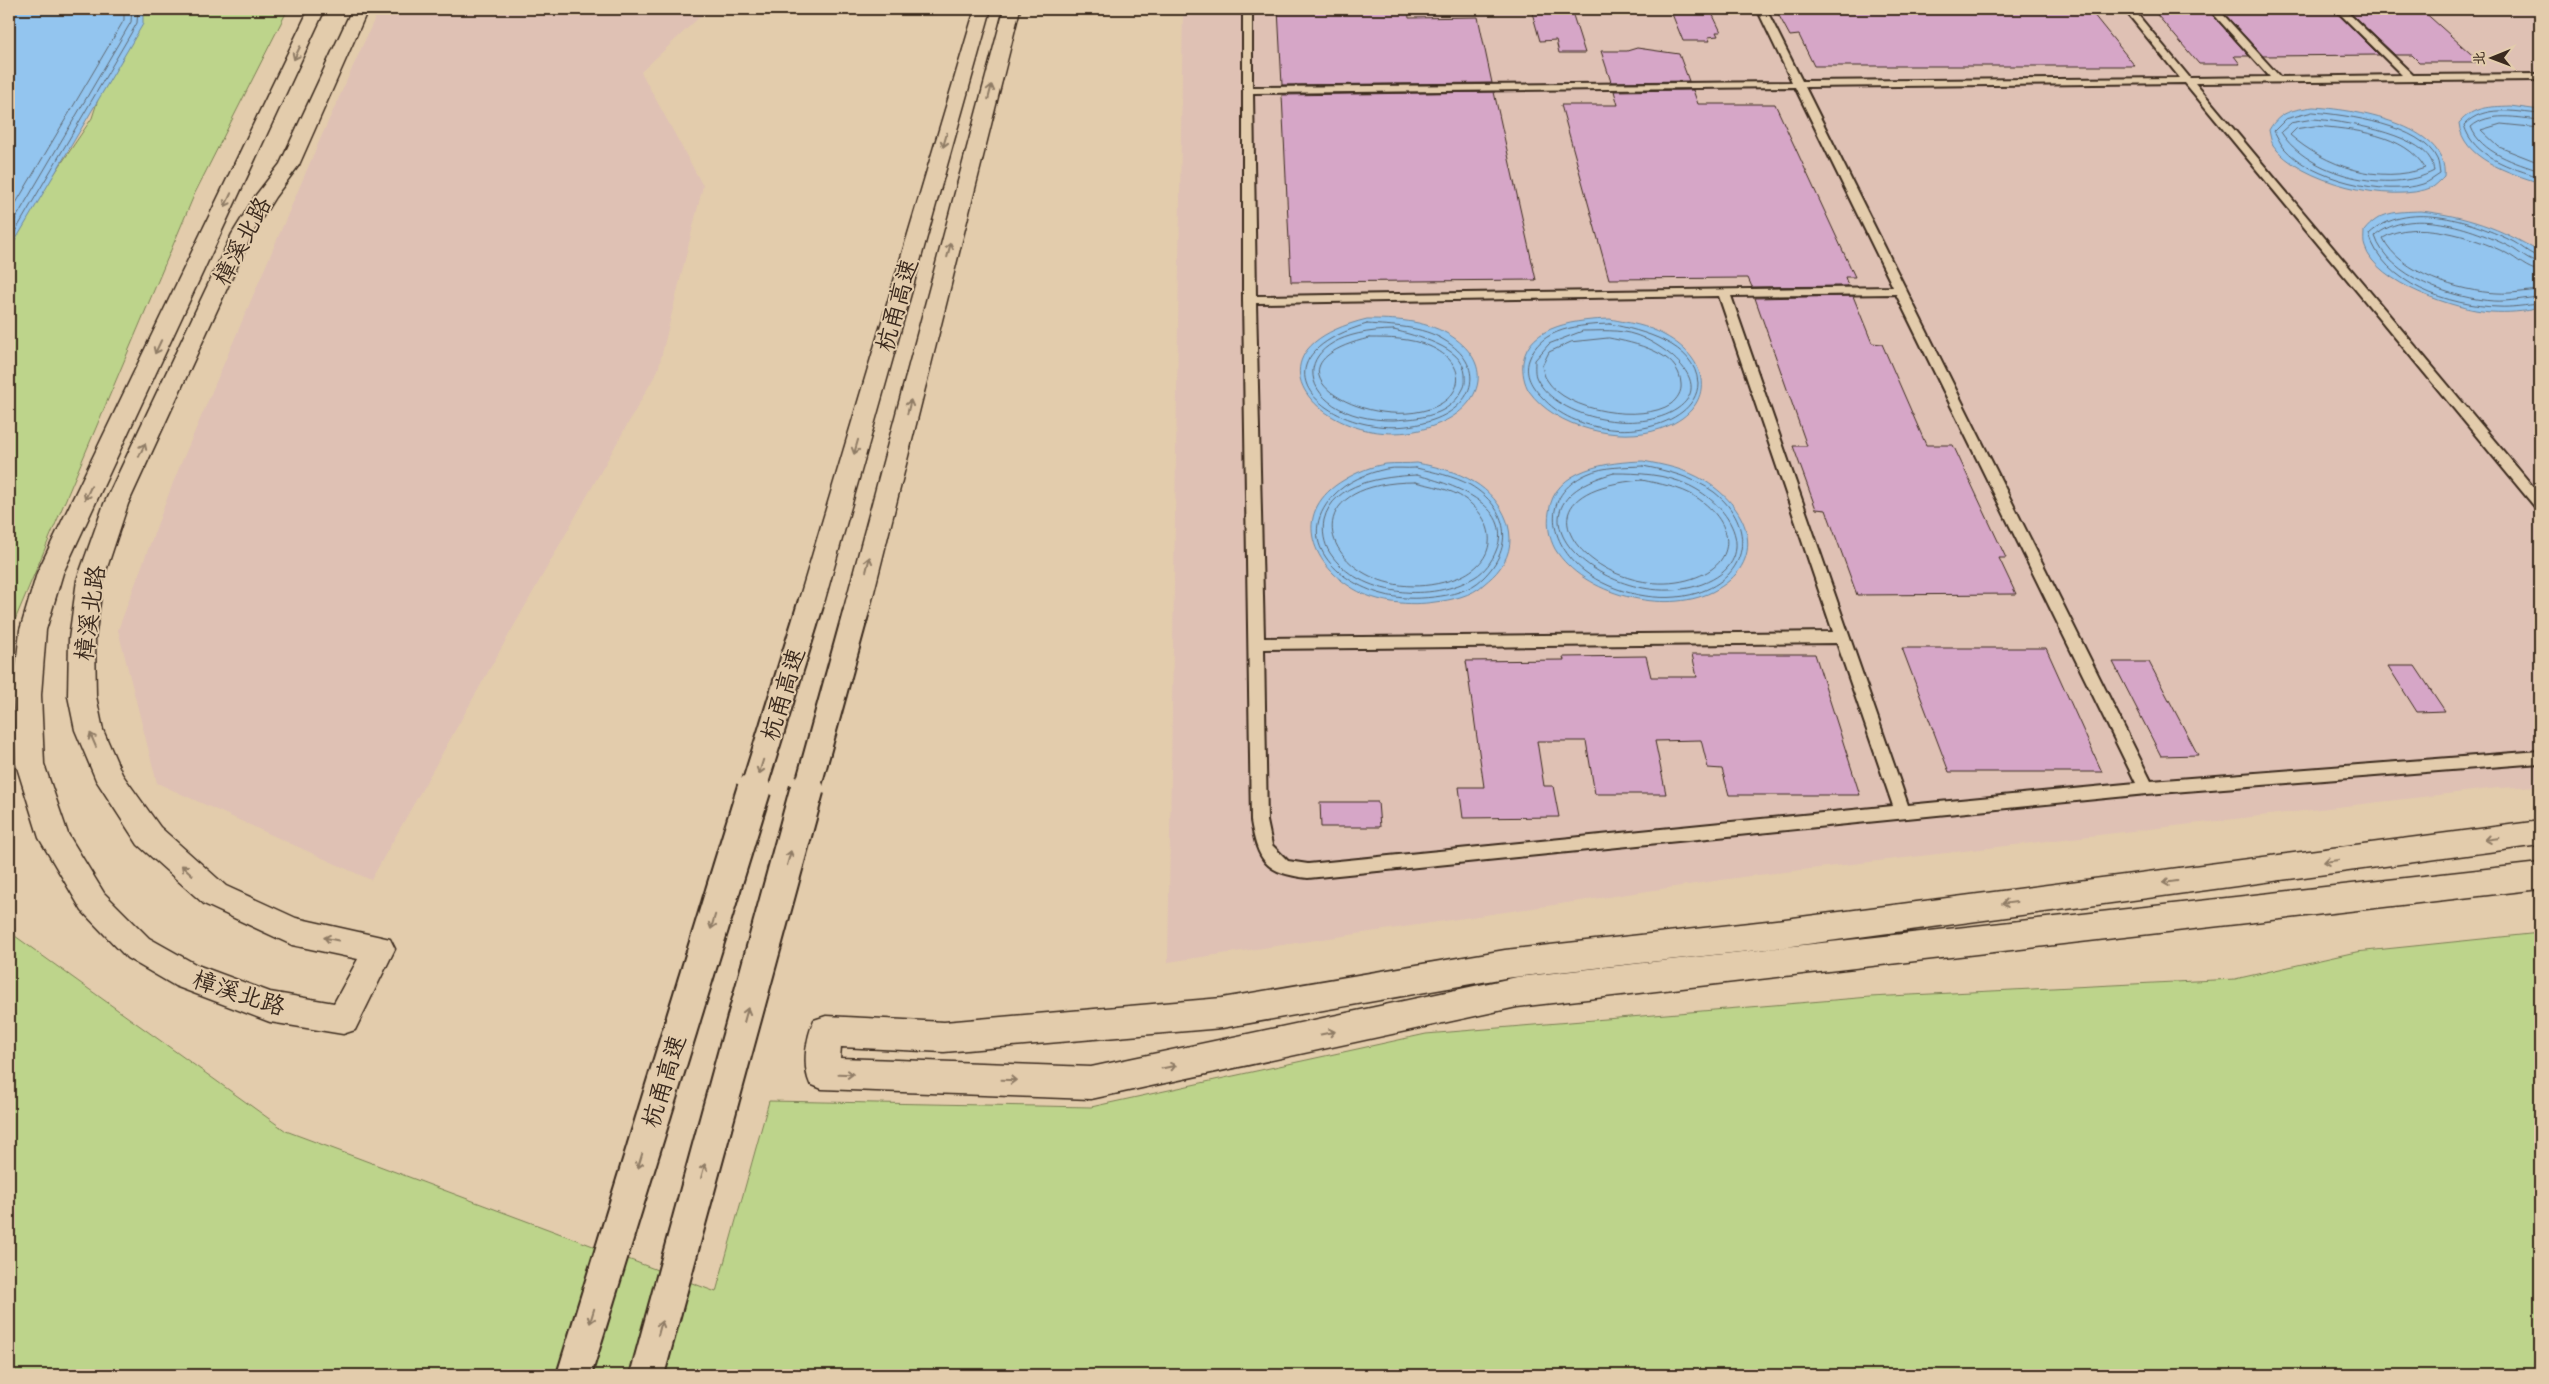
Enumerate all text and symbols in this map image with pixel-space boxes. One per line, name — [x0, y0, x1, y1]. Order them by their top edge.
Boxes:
north arrow — [2466, 32, 2516, 82]
one-way arrow — [292, 45, 301, 60]
text: 北 — [2471, 51, 2488, 65]
one-way arrow — [986, 85, 995, 101]
one-way arrow — [940, 131, 949, 147]
street label: 樟溪北路 — [206, 192, 278, 290]
one-way arrow — [222, 192, 232, 207]
one-way arrow — [945, 242, 955, 258]
street label: 杭甬高速 — [869, 255, 925, 355]
one-way arrow — [152, 339, 162, 354]
one-way arrow — [905, 399, 914, 415]
one-way arrow — [851, 439, 861, 455]
one-way arrow — [137, 443, 147, 458]
one-way arrow — [82, 486, 92, 501]
one-way arrow — [864, 557, 873, 573]
street label: 樟溪北路 — [68, 563, 112, 663]
street label: 杭甬高速 — [755, 644, 811, 744]
one-way arrow — [87, 733, 97, 748]
one-way arrow — [756, 758, 765, 774]
one-way arrow — [2484, 834, 2500, 844]
one-way arrow — [784, 850, 794, 866]
one-way arrow — [2323, 856, 2339, 866]
one-way arrow — [180, 864, 193, 876]
one-way arrow — [2162, 877, 2178, 887]
one-way arrow — [2001, 898, 2017, 908]
one-way arrow — [708, 913, 718, 929]
one-way arrow — [324, 933, 340, 943]
street label: 樟溪北路 — [189, 964, 289, 1022]
one-way arrow — [741, 1007, 751, 1023]
one-way arrow — [1320, 1028, 1336, 1037]
street label: 杭甬高速 — [636, 1031, 692, 1131]
one-way arrow — [1161, 1062, 1177, 1071]
one-way arrow — [838, 1069, 854, 1078]
one-way arrow — [1000, 1075, 1016, 1085]
one-way arrow — [634, 1152, 644, 1168]
one-way arrow — [699, 1164, 708, 1180]
one-way arrow — [587, 1308, 596, 1323]
one-way arrow — [656, 1321, 665, 1337]

